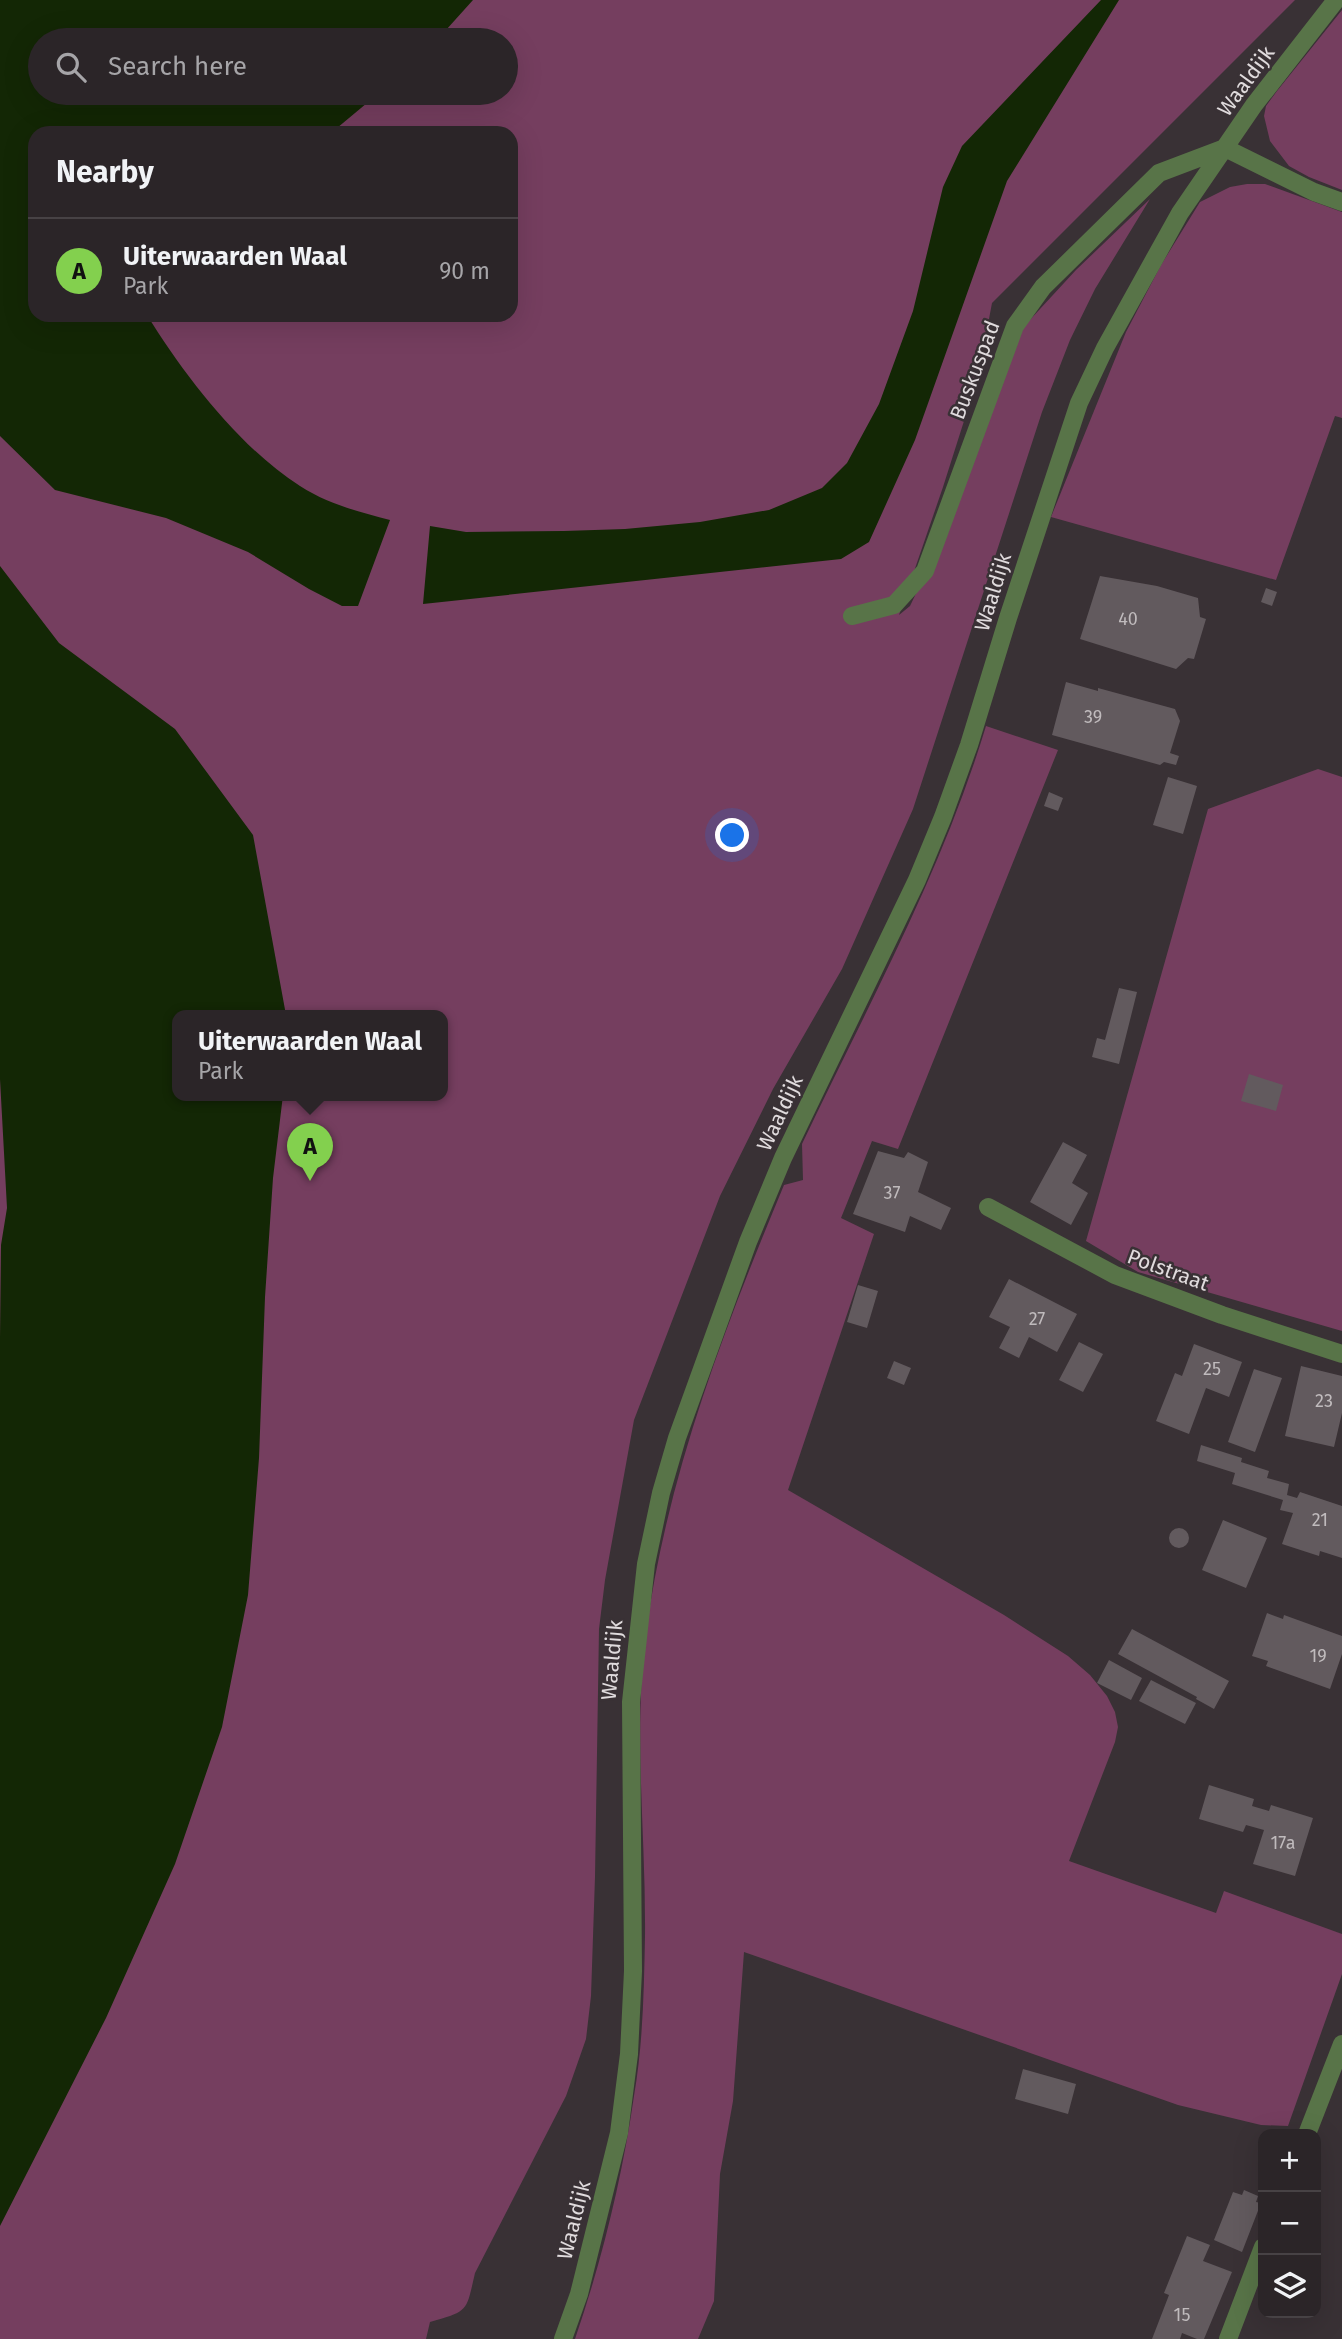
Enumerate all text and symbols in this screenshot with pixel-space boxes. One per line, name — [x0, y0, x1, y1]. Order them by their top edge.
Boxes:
search box — [28, 28, 518, 105]
street label: Waaldijk — [1212, 41, 1280, 121]
icon: search — [52, 48, 90, 86]
text: Search here — [108, 51, 247, 82]
text: Nearby — [56, 154, 154, 190]
text: Uiterwaarden Waal — [123, 241, 347, 272]
text: A — [72, 257, 86, 285]
text: 90 m — [439, 257, 490, 285]
text: Park — [123, 272, 168, 300]
street label: Buskuspad — [944, 317, 1006, 423]
street label: Waaldijk — [969, 550, 1017, 634]
house number: 40 — [1118, 608, 1138, 630]
house number: 39 — [1084, 706, 1102, 728]
your location — [715, 818, 749, 852]
popup — [172, 1010, 448, 1101]
text: Uiterwaarden Waal — [198, 1026, 422, 1057]
text: Park — [198, 1057, 243, 1085]
street label: Waaldijk — [751, 1071, 809, 1155]
pin: A — [287, 1123, 333, 1181]
house number: 37 — [884, 1182, 900, 1204]
street label: Polstraat — [1124, 1243, 1213, 1297]
house number: 27 — [1029, 1308, 1045, 1330]
house number: 25 — [1203, 1358, 1221, 1380]
house number: 23 — [1315, 1390, 1333, 1412]
house number: 21 — [1312, 1509, 1328, 1531]
street label: Waaldijk — [596, 1619, 628, 1701]
house number: 19 — [1309, 1645, 1327, 1667]
house number: 17a — [1270, 1832, 1296, 1854]
map controls — [1258, 2129, 1321, 2318]
button: + — [1258, 2129, 1321, 2192]
street label: Waaldijk — [552, 2178, 596, 2262]
button: − — [1258, 2192, 1321, 2255]
button: layers — [1258, 2255, 1321, 2318]
house number: 15 — [1174, 2304, 1190, 2326]

